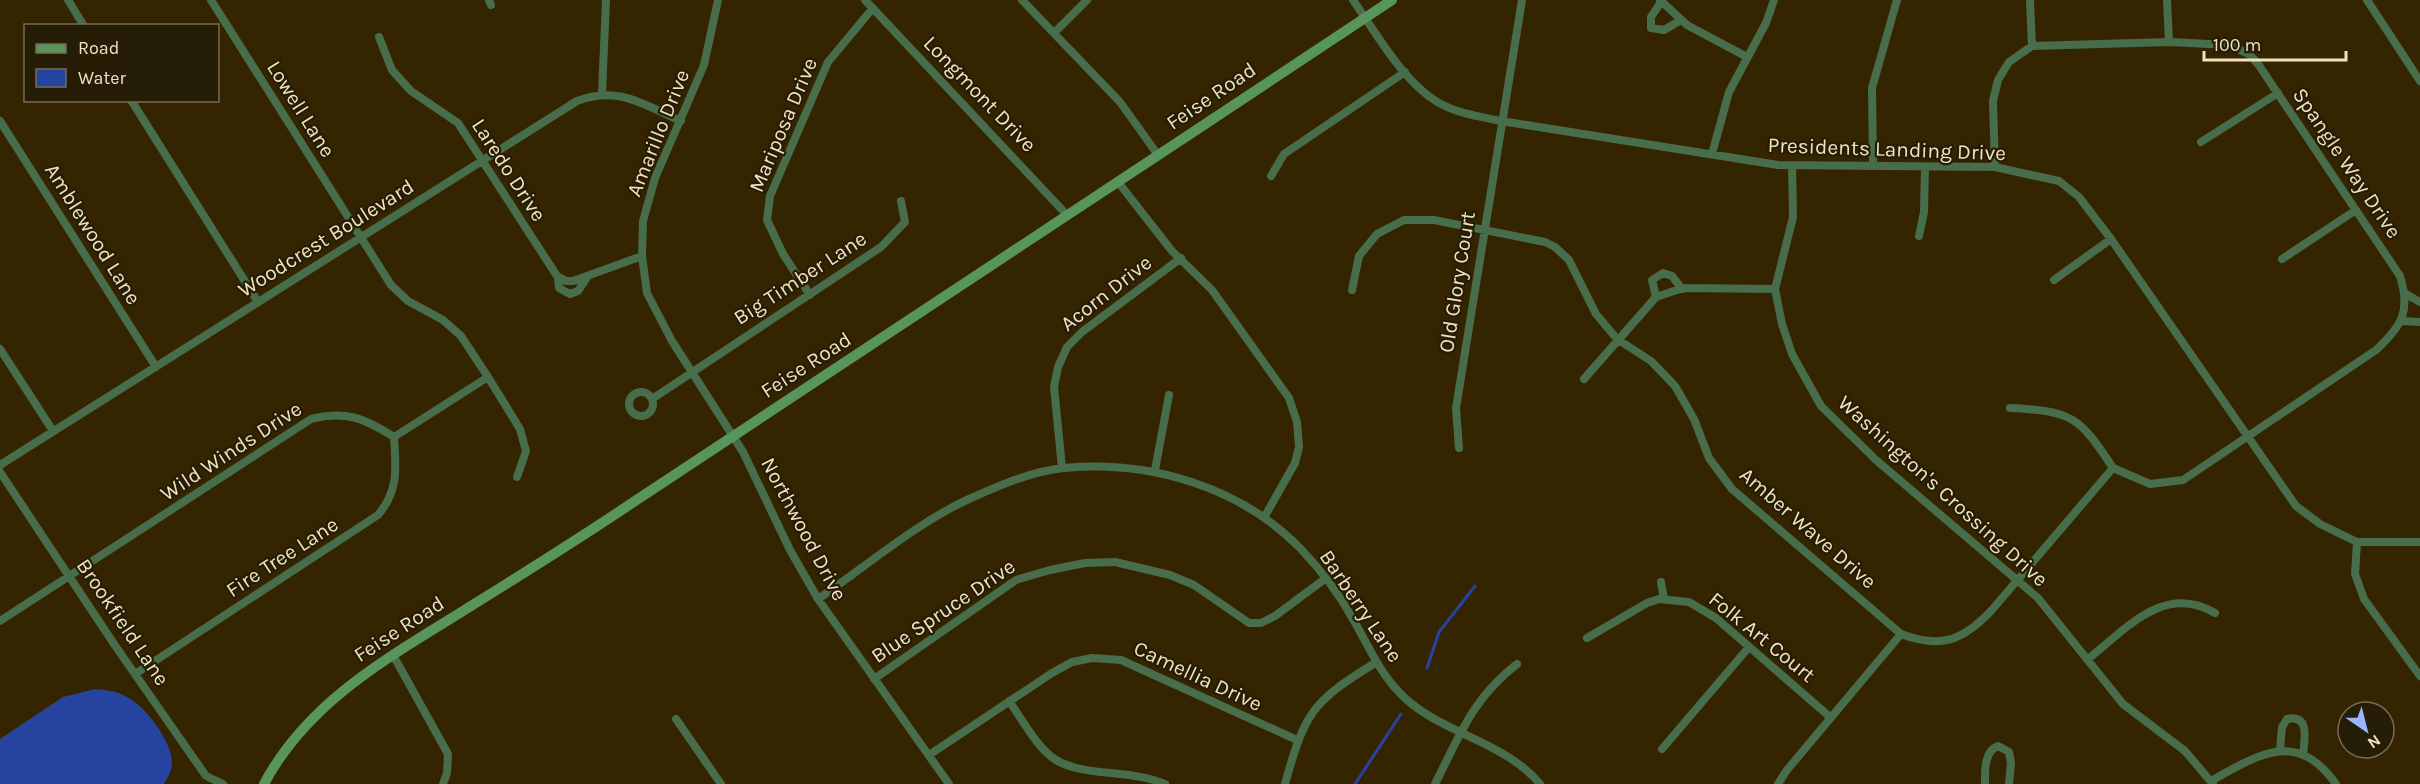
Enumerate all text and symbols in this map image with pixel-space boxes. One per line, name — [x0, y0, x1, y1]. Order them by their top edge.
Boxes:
legend — [24, 24, 219, 102]
scale bar — [2204, 24, 2346, 62]
street label: Longmont Drive — [919, 31, 1041, 157]
text: 100 m — [2213, 34, 2261, 56]
text: Road — [78, 37, 119, 59]
street label: Mariposa Drive — [744, 54, 822, 196]
street label: Lowell Lane — [262, 56, 340, 162]
street label: Feise Road — [1162, 57, 1260, 135]
street label: Amarillo Drive — [622, 66, 694, 200]
text: Water — [78, 67, 126, 89]
street label: Spangle Way Drive — [2288, 83, 2406, 243]
street label: Laredo Drive — [467, 114, 551, 226]
street label: Presidents Landing Drive — [1767, 133, 2007, 165]
street label: Amblewood Lane — [40, 159, 146, 309]
street label: Woodcrest Boulevard — [234, 174, 418, 302]
street label: Old Glory Court — [1434, 210, 1480, 354]
street label: Big Timber Lane — [729, 226, 871, 330]
street label: Acorn Drive — [1056, 250, 1156, 336]
street label: Feise Road — [756, 327, 856, 403]
street label: Washington's Crossing Drive — [1833, 390, 2053, 592]
street label: Wild Winds Drive — [156, 396, 306, 506]
street label: Northwood Drive — [756, 453, 852, 605]
street label: Amber Wave Drive — [1735, 462, 1881, 594]
street label: Fire Tree Lane — [222, 512, 342, 602]
street label: Barberry Lane — [1315, 545, 1407, 667]
street label: Brookfield Lane — [72, 554, 174, 690]
street label: Blue Spruce Drive — [867, 554, 1019, 668]
street label: Folk Art Court — [1704, 587, 1820, 687]
street label: Feise Road — [349, 591, 449, 667]
street label: Camellia Drive — [1130, 636, 1266, 716]
north arrow — [2336, 700, 2396, 760]
text: N — [2364, 731, 2384, 753]

